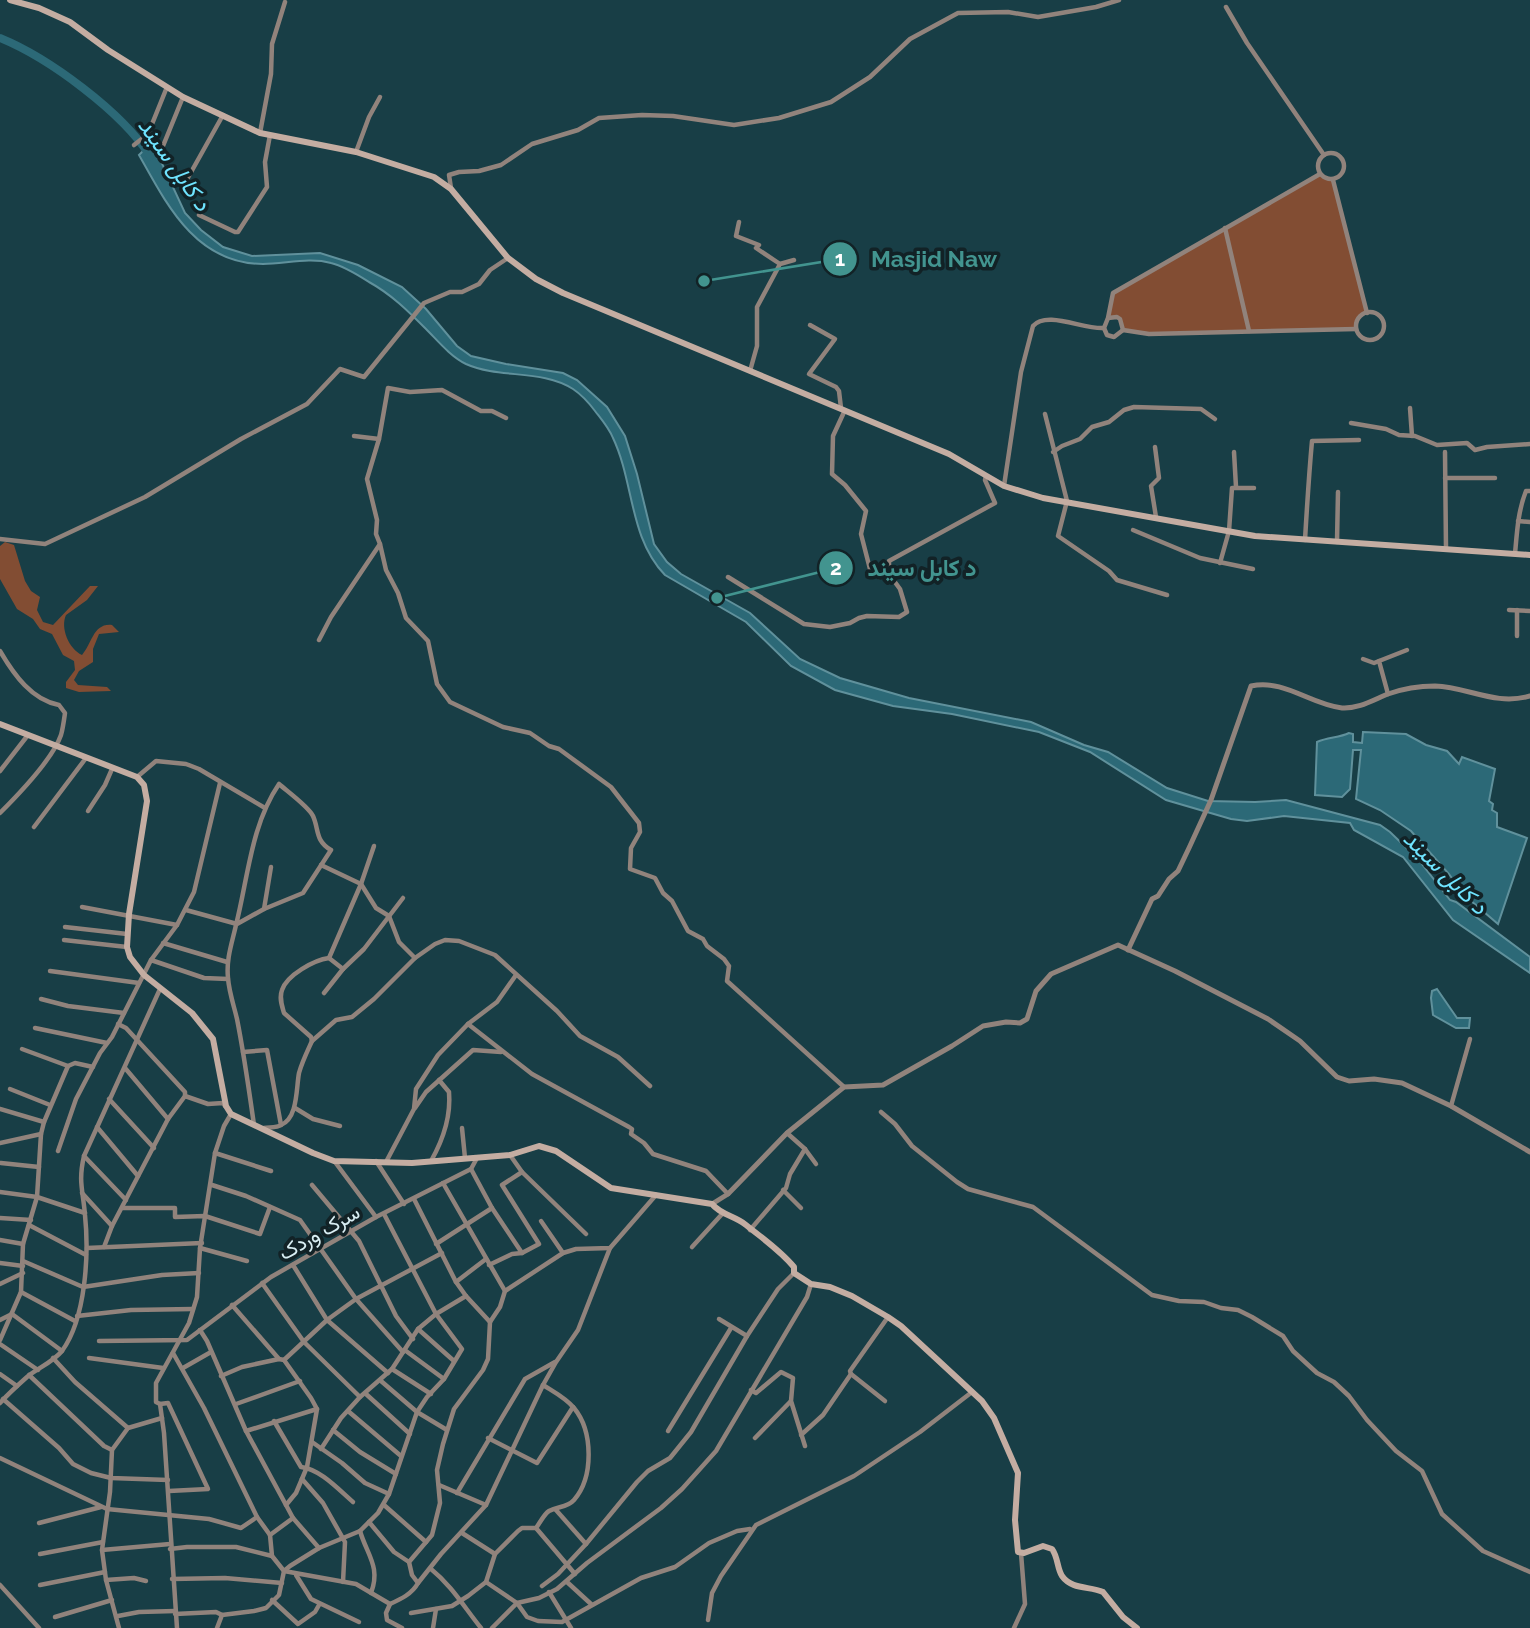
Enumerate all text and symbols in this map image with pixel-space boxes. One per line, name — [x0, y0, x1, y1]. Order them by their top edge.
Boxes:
water label: د کابل سيند — [132, 112, 217, 217]
callout: Masjid Naw — [822, 237, 1011, 281]
text: Masjid Naw — [871, 245, 998, 272]
text: 1 — [835, 246, 845, 271]
callout: د کابل سيند — [819, 546, 991, 590]
text: د کابل سيند — [868, 554, 976, 582]
text: 2 — [830, 555, 842, 580]
water label: د کابل سيند — [1398, 825, 1494, 921]
street label: سرک وردک — [274, 1199, 365, 1266]

